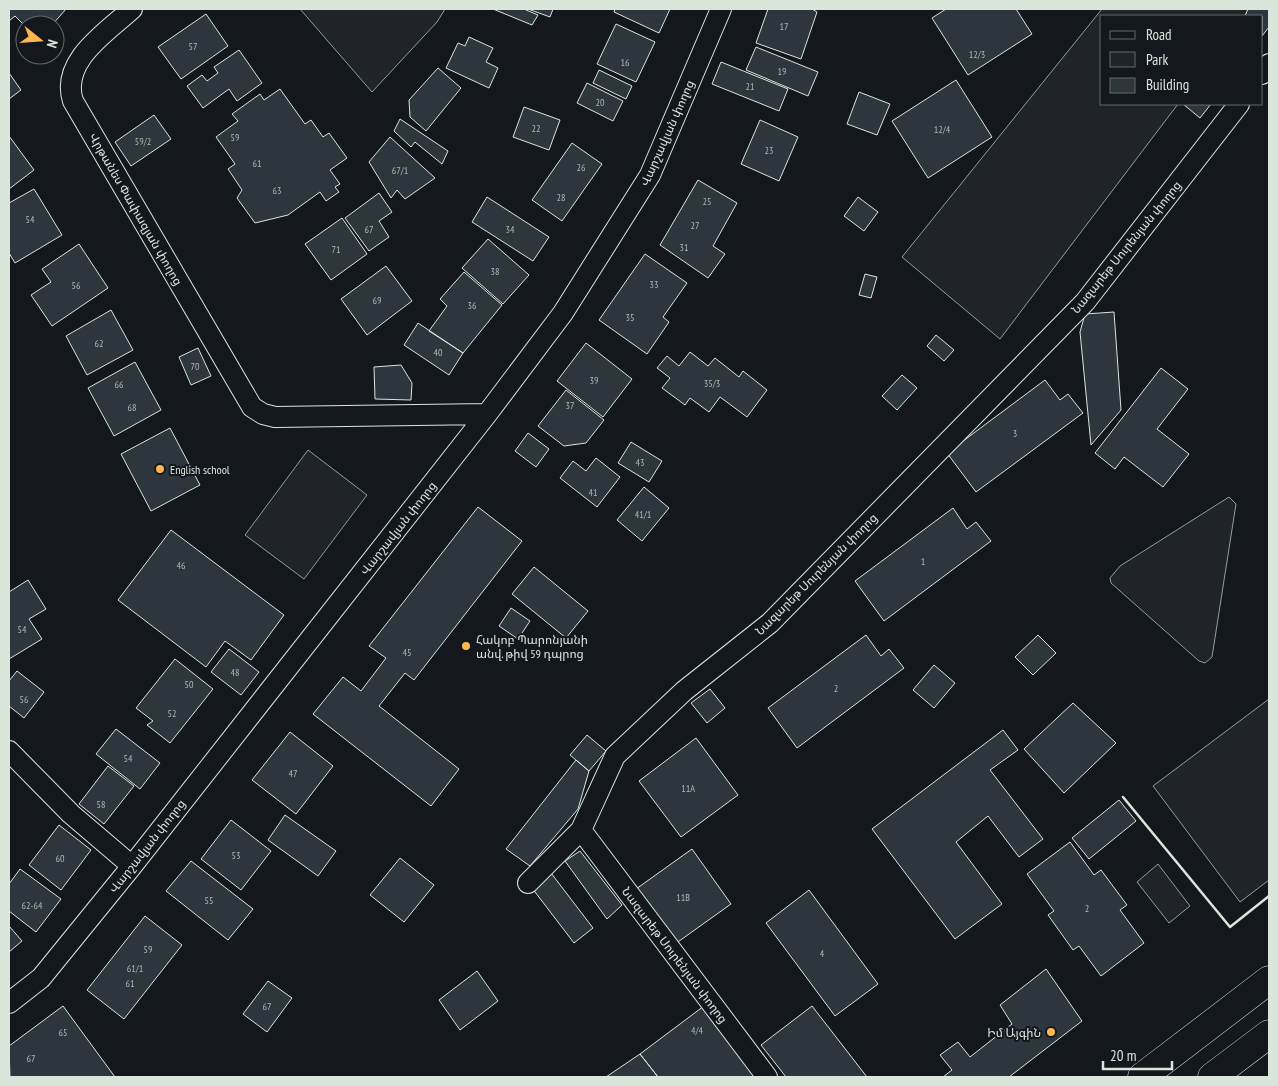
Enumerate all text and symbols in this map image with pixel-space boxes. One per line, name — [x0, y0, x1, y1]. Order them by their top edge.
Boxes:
north arrow — [15, 15, 65, 65]
legend — [1100, 15, 1263, 105]
house number: 17 — [780, 20, 789, 33]
text: Road — [1146, 25, 1172, 44]
text: N — [43, 38, 62, 50]
house number: 57 — [189, 40, 198, 53]
house number: 12/3 — [969, 48, 985, 61]
text: Park — [1146, 50, 1168, 69]
house number: 16 — [621, 56, 630, 69]
house number: 19 — [778, 65, 787, 78]
text: Building — [1146, 75, 1189, 94]
street label: Վարշավյան փողոց — [637, 78, 697, 188]
house number: 21 — [746, 80, 755, 93]
house number: 20 — [596, 96, 605, 109]
house number: 22 — [532, 122, 541, 135]
house number: 12/4 — [934, 123, 951, 136]
street label: Վրթանես Փափազյան փողոց — [86, 130, 186, 288]
house number: 59 — [231, 131, 240, 144]
house number: 59/2 — [135, 135, 151, 148]
house number: 23 — [765, 144, 774, 157]
house number: 61 — [253, 157, 262, 170]
house number: 26 — [577, 161, 586, 174]
house number: 67/1 — [392, 164, 408, 177]
street label: Նազարեթ Սուրենյան փողոց — [1068, 178, 1184, 316]
house number: 63 — [273, 184, 282, 197]
house number: 28 — [557, 191, 566, 204]
house number: 25 — [703, 195, 712, 208]
house number: 54 — [26, 213, 35, 226]
house number: 27 — [691, 219, 700, 232]
house number: 67 — [365, 223, 374, 236]
house number: 34 — [506, 223, 515, 236]
house number: 31 — [680, 241, 689, 254]
house number: 71 — [332, 243, 341, 256]
house number: 38 — [491, 265, 500, 278]
house number: 33 — [650, 278, 659, 291]
house number: 56 — [72, 279, 81, 292]
house number: 69 — [373, 294, 382, 307]
house number: 36 — [468, 299, 477, 312]
house number: 35 — [626, 311, 635, 324]
house number: 62 — [95, 337, 104, 350]
house number: 40 — [434, 346, 443, 359]
house number: 70 — [191, 360, 200, 373]
house number: 39 — [590, 374, 599, 387]
house number: 35/3 — [704, 377, 720, 390]
house number: 66 — [115, 378, 124, 391]
house number: 37 — [566, 399, 575, 412]
house number: 68 — [128, 401, 137, 414]
house number: 3 — [1013, 427, 1017, 440]
house number: 43 — [636, 456, 645, 469]
place label: English school — [170, 462, 230, 477]
marker: English school — [154, 463, 166, 475]
street label: Վարշավյան փողոց — [357, 478, 439, 578]
house number: 41 — [589, 486, 598, 499]
house number: 41/1 — [635, 508, 651, 521]
street label: Նազարեթ Սուրենյան փողոց — [752, 510, 880, 638]
house number: 1 — [921, 555, 925, 568]
house number: 46 — [177, 559, 186, 572]
house number: 54 — [18, 623, 27, 636]
place label: Հակոբ Պարոնյանի անվ. թիվ 59 դպրոց — [476, 632, 588, 661]
marker: Հակոբ Պարոնյանի անվ. թիվ 59 դպրոց — [460, 640, 472, 652]
house number: 45 — [403, 646, 412, 659]
house number: 48 — [231, 666, 240, 679]
house number: 50 — [185, 678, 194, 691]
house number: 2 — [834, 682, 838, 695]
house number: 56 — [20, 693, 29, 706]
house number: 52 — [168, 707, 177, 720]
house number: 54 — [124, 752, 133, 765]
house number: 47 — [289, 767, 298, 780]
house number: 11A — [681, 782, 695, 795]
street label: Վարշավյան փողոց — [106, 796, 188, 896]
house number: 58 — [97, 798, 106, 811]
house number: 53 — [232, 849, 241, 862]
house number: 60 — [56, 852, 65, 865]
street label: Նազարեթ Սուրենյան փողոց — [619, 884, 731, 1026]
house number: 11B — [676, 891, 690, 904]
house number: 55 — [205, 894, 214, 907]
house number: 62-64 — [22, 899, 43, 912]
house number: 2 — [1085, 902, 1089, 915]
house number: 59 — [144, 943, 153, 956]
house number: 4 — [820, 947, 825, 960]
house number: 61/1 — [127, 962, 143, 975]
house number: 61 — [126, 977, 135, 990]
house number: 67 — [263, 1000, 272, 1013]
house number: 4/4 — [691, 1024, 703, 1037]
place label: Իմ ԱյգիՆ — [987, 1025, 1041, 1040]
house number: 65 — [59, 1026, 68, 1039]
marker: Իմ ԱյգիՆ — [1045, 1026, 1057, 1038]
scale bar — [1103, 1038, 1172, 1070]
text: 20 m — [1110, 1046, 1136, 1065]
house number: 67 — [27, 1052, 36, 1065]

